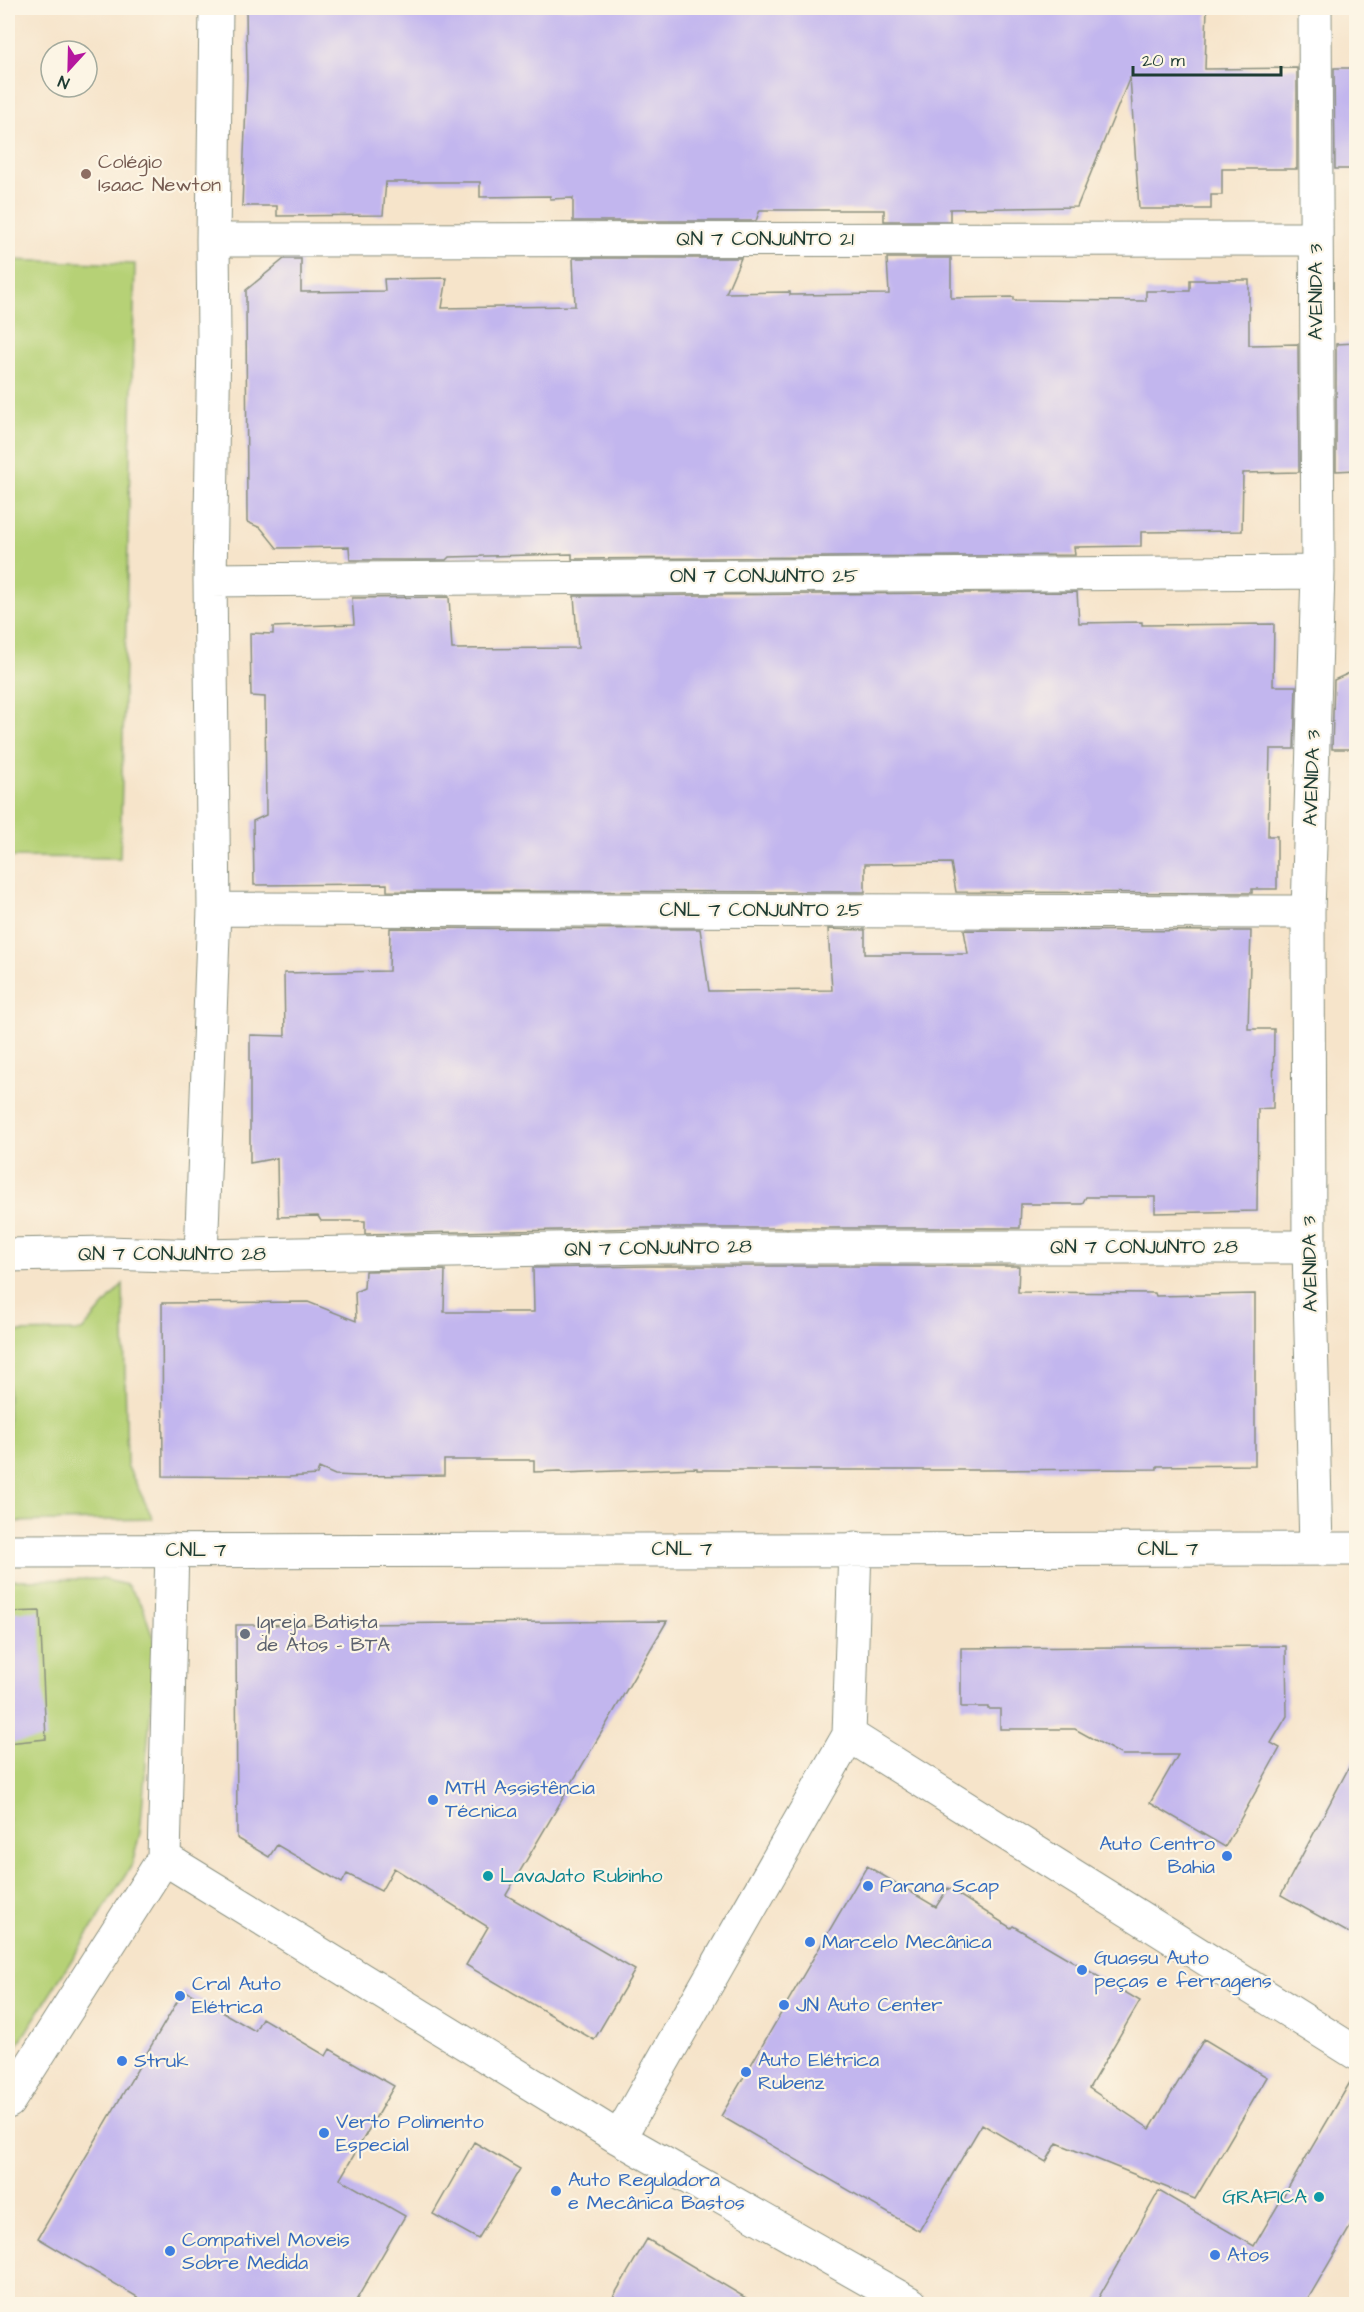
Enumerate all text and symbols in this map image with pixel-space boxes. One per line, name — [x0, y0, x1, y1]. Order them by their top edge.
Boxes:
north arrow — [39, 39, 99, 99]
scale bar — [1133, 39, 1282, 77]
text: 20 m — [1142, 48, 1185, 73]
text: N — [55, 70, 73, 94]
place label: Colégio Isaac Newton — [98, 148, 221, 199]
marker: Colégio Isaac Newton — [79, 167, 93, 181]
street label: QN 7 CONJUNTO 21 — [676, 225, 854, 253]
street label: AVENIDA 3 — [1302, 244, 1330, 340]
street label: ON 7 CONJUNTO 25 — [670, 562, 858, 590]
street label: AVENIDA 3 — [1296, 729, 1328, 827]
street label: CNL 7 CONJUNTO 25 — [660, 896, 862, 924]
street label: AVENIDA 3 — [1295, 1215, 1325, 1313]
street label: QN 7 CONJUNTO 28 — [564, 1232, 752, 1264]
street label: QN 7 CONJUNTO 28 — [1050, 1233, 1238, 1261]
street label: QN 7 CONJUNTO 28 — [78, 1240, 266, 1268]
street label: CNL 7 — [652, 1535, 712, 1563]
street label: CNL 7 — [1138, 1535, 1198, 1563]
street label: CNL 7 — [166, 1536, 226, 1564]
place label: Igreja Batista de Atos - BTA — [257, 1608, 390, 1659]
marker: Igreja Batista de Atos - BTA — [238, 1627, 252, 1641]
place label: MTH Assistência Técnica — [445, 1774, 595, 1825]
marker: MTH Assistência Técnica — [426, 1793, 440, 1807]
place label: Auto Centro Bahia — [1099, 1830, 1215, 1881]
marker: Auto Centro Bahia — [1220, 1849, 1234, 1863]
place label: LavaJato Rubinho — [500, 1862, 663, 1890]
marker: LavaJato Rubinho — [481, 1869, 495, 1883]
place label: Parana Scap — [880, 1872, 999, 1900]
marker: Parana Scap — [861, 1879, 875, 1893]
place label: Marcelo Mecânica — [822, 1928, 992, 1956]
marker: Marcelo Mecânica — [803, 1935, 817, 1949]
place label: Guassu Auto peças e ferragens — [1094, 1944, 1272, 1996]
marker: Guassu Auto peças e ferragens — [1075, 1963, 1089, 1977]
place label: Cral Auto Elétrica — [192, 1970, 281, 2021]
marker: Cral Auto Elétrica — [173, 1989, 187, 2003]
place label: JN Auto Center — [796, 1991, 942, 2019]
marker: JN Auto Center — [777, 1998, 791, 2012]
place label: Auto Elétrica Rubenz — [758, 2046, 879, 2097]
place label: Struk — [134, 2047, 188, 2075]
marker: Struk — [115, 2054, 129, 2068]
marker: Auto Elétrica Rubenz — [739, 2065, 753, 2079]
place label: Verto Polimento Especial — [336, 2108, 484, 2159]
marker: Verto Polimento Especial — [317, 2126, 331, 2140]
place label: Auto Reguladora e Mecânica Bastos — [568, 2166, 745, 2217]
place label: GRAFICA — [1222, 2183, 1307, 2211]
marker: Auto Reguladora e Mecânica Bastos — [549, 2184, 563, 2198]
marker: GRAFICA — [1312, 2190, 1326, 2204]
place label: Compativel Moveis Sobre Medida — [182, 2226, 350, 2277]
place label: Atos — [1227, 2241, 1269, 2269]
marker: Compativel Moveis Sobre Medida — [163, 2244, 177, 2258]
marker: Atos — [1208, 2248, 1222, 2262]

